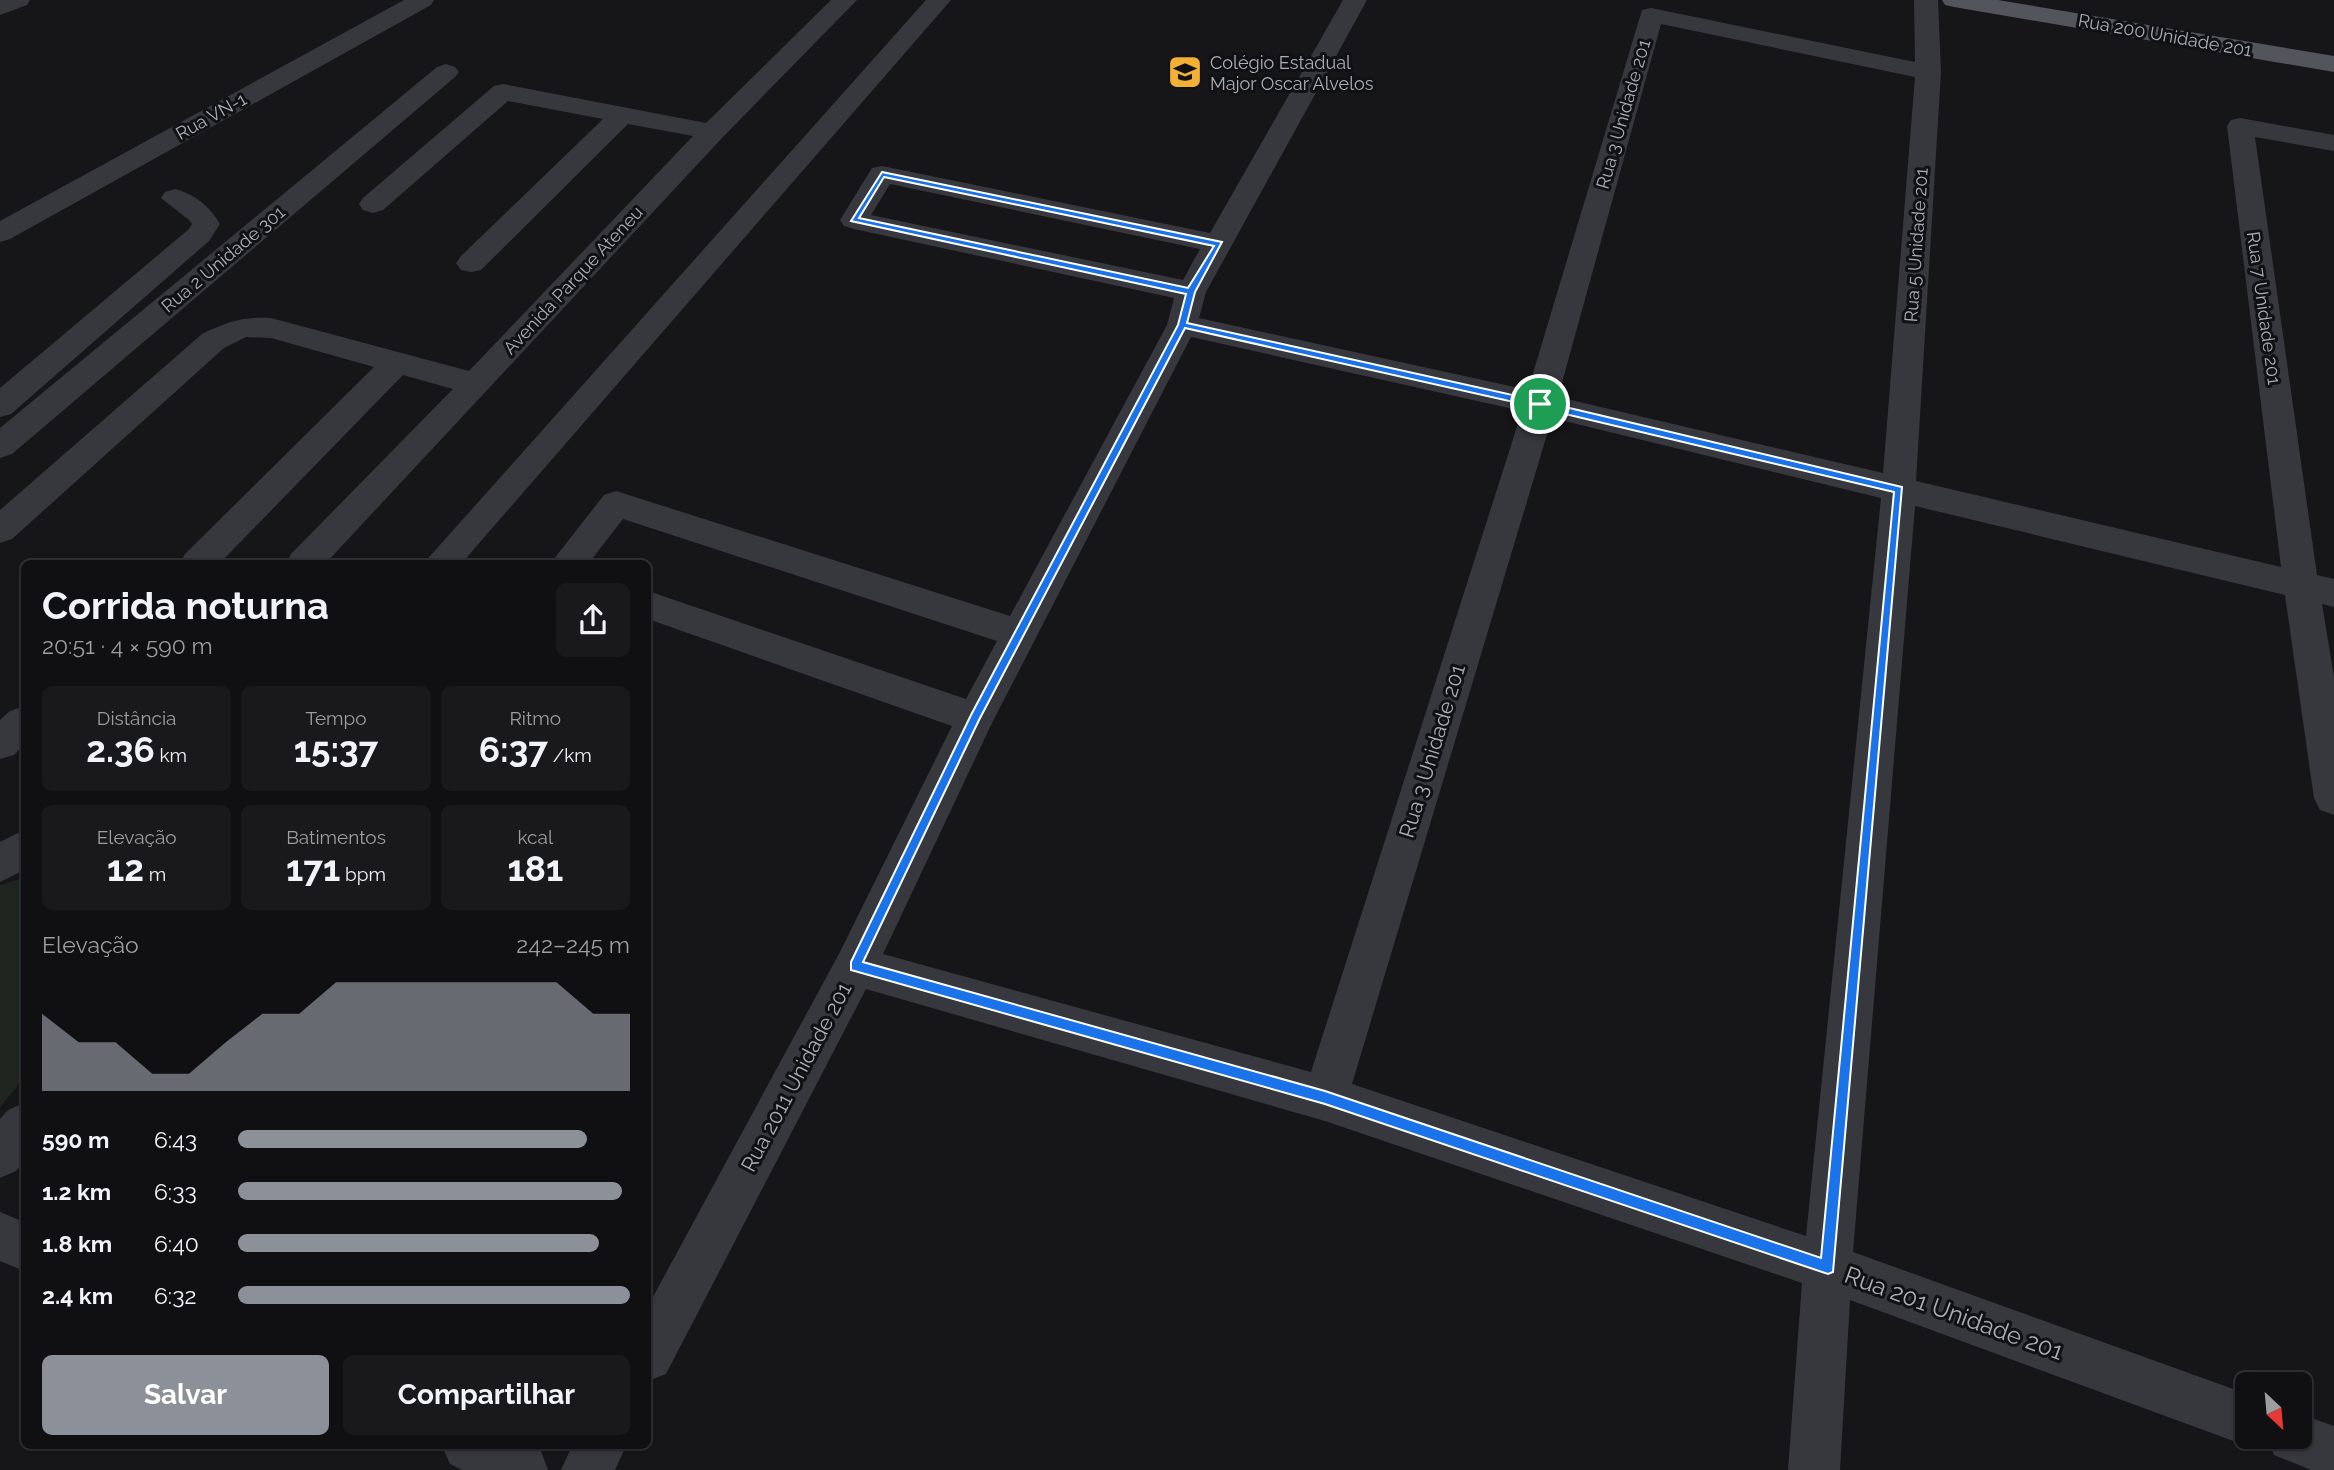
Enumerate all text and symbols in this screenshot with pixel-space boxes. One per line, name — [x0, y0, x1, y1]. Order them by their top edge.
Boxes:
street label: Rua 200 Unidade 201 — [2076, 9, 2254, 61]
street label: Rua 3 Unidade 201 — [1592, 37, 1654, 191]
place label: Colégio Estadual Major Oscar Alvelos — [1210, 52, 1374, 94]
school or university icon: Colégio Estadual Major Oscar Alvelos — [1166, 53, 1204, 91]
street label: Rua VN-1 — [172, 88, 250, 144]
street label: Rua 5 Unidade 201 — [1900, 167, 1932, 323]
street label: Rua 2 Unidade 301 — [157, 201, 289, 317]
street label: Avenida Parque Ateneu — [499, 202, 647, 358]
street label: Rua 7 Unidade 201 — [2243, 230, 2285, 386]
pin — [1510, 374, 1570, 434]
icon: arrive — [1521, 385, 1559, 423]
text: Corrida noturna — [42, 583, 329, 628]
button: share — [556, 583, 630, 657]
text: 20:51 · 4 × 590 m — [42, 632, 213, 659]
street label: Rua 3 Unidade 201 — [1394, 661, 1470, 841]
text: Distância — [97, 707, 176, 729]
text: Tempo — [305, 707, 367, 729]
text: Ritmo — [510, 707, 561, 729]
text: 2.36 — [86, 729, 155, 770]
text: 15:37 — [294, 729, 378, 770]
text: 6:37 — [479, 729, 548, 770]
text: km — [155, 744, 187, 766]
text: /km — [548, 744, 592, 766]
text: Elevação — [97, 826, 177, 848]
text: Batimentos — [286, 826, 386, 848]
text: kcal — [518, 826, 553, 848]
text: 12 — [107, 848, 144, 889]
text: 171 — [286, 848, 340, 889]
text: 181 — [507, 848, 563, 889]
text: m — [144, 863, 166, 885]
text: bpm — [340, 863, 386, 885]
text: Elevação — [42, 931, 139, 958]
text: 242–245 m — [516, 931, 630, 958]
street label: Rua 2011 Unidade 201 — [736, 978, 856, 1176]
text: 590 m — [42, 1126, 109, 1153]
text: 6:43 — [154, 1126, 197, 1153]
text: 1.2 km — [42, 1178, 111, 1205]
text: 6:33 — [154, 1178, 197, 1205]
text: 1.8 km — [42, 1230, 112, 1257]
text: 6:40 — [154, 1230, 199, 1257]
street label: Rua 201 Unidade 201 — [1841, 1260, 2067, 1366]
text: 2.4 km — [42, 1282, 113, 1309]
text: 6:32 — [154, 1282, 196, 1309]
button: Salvar — [42, 1355, 329, 1435]
button: Compartilhar — [343, 1355, 630, 1435]
north arrow — [2235, 1372, 2312, 1449]
map controls — [2235, 1372, 2312, 1449]

